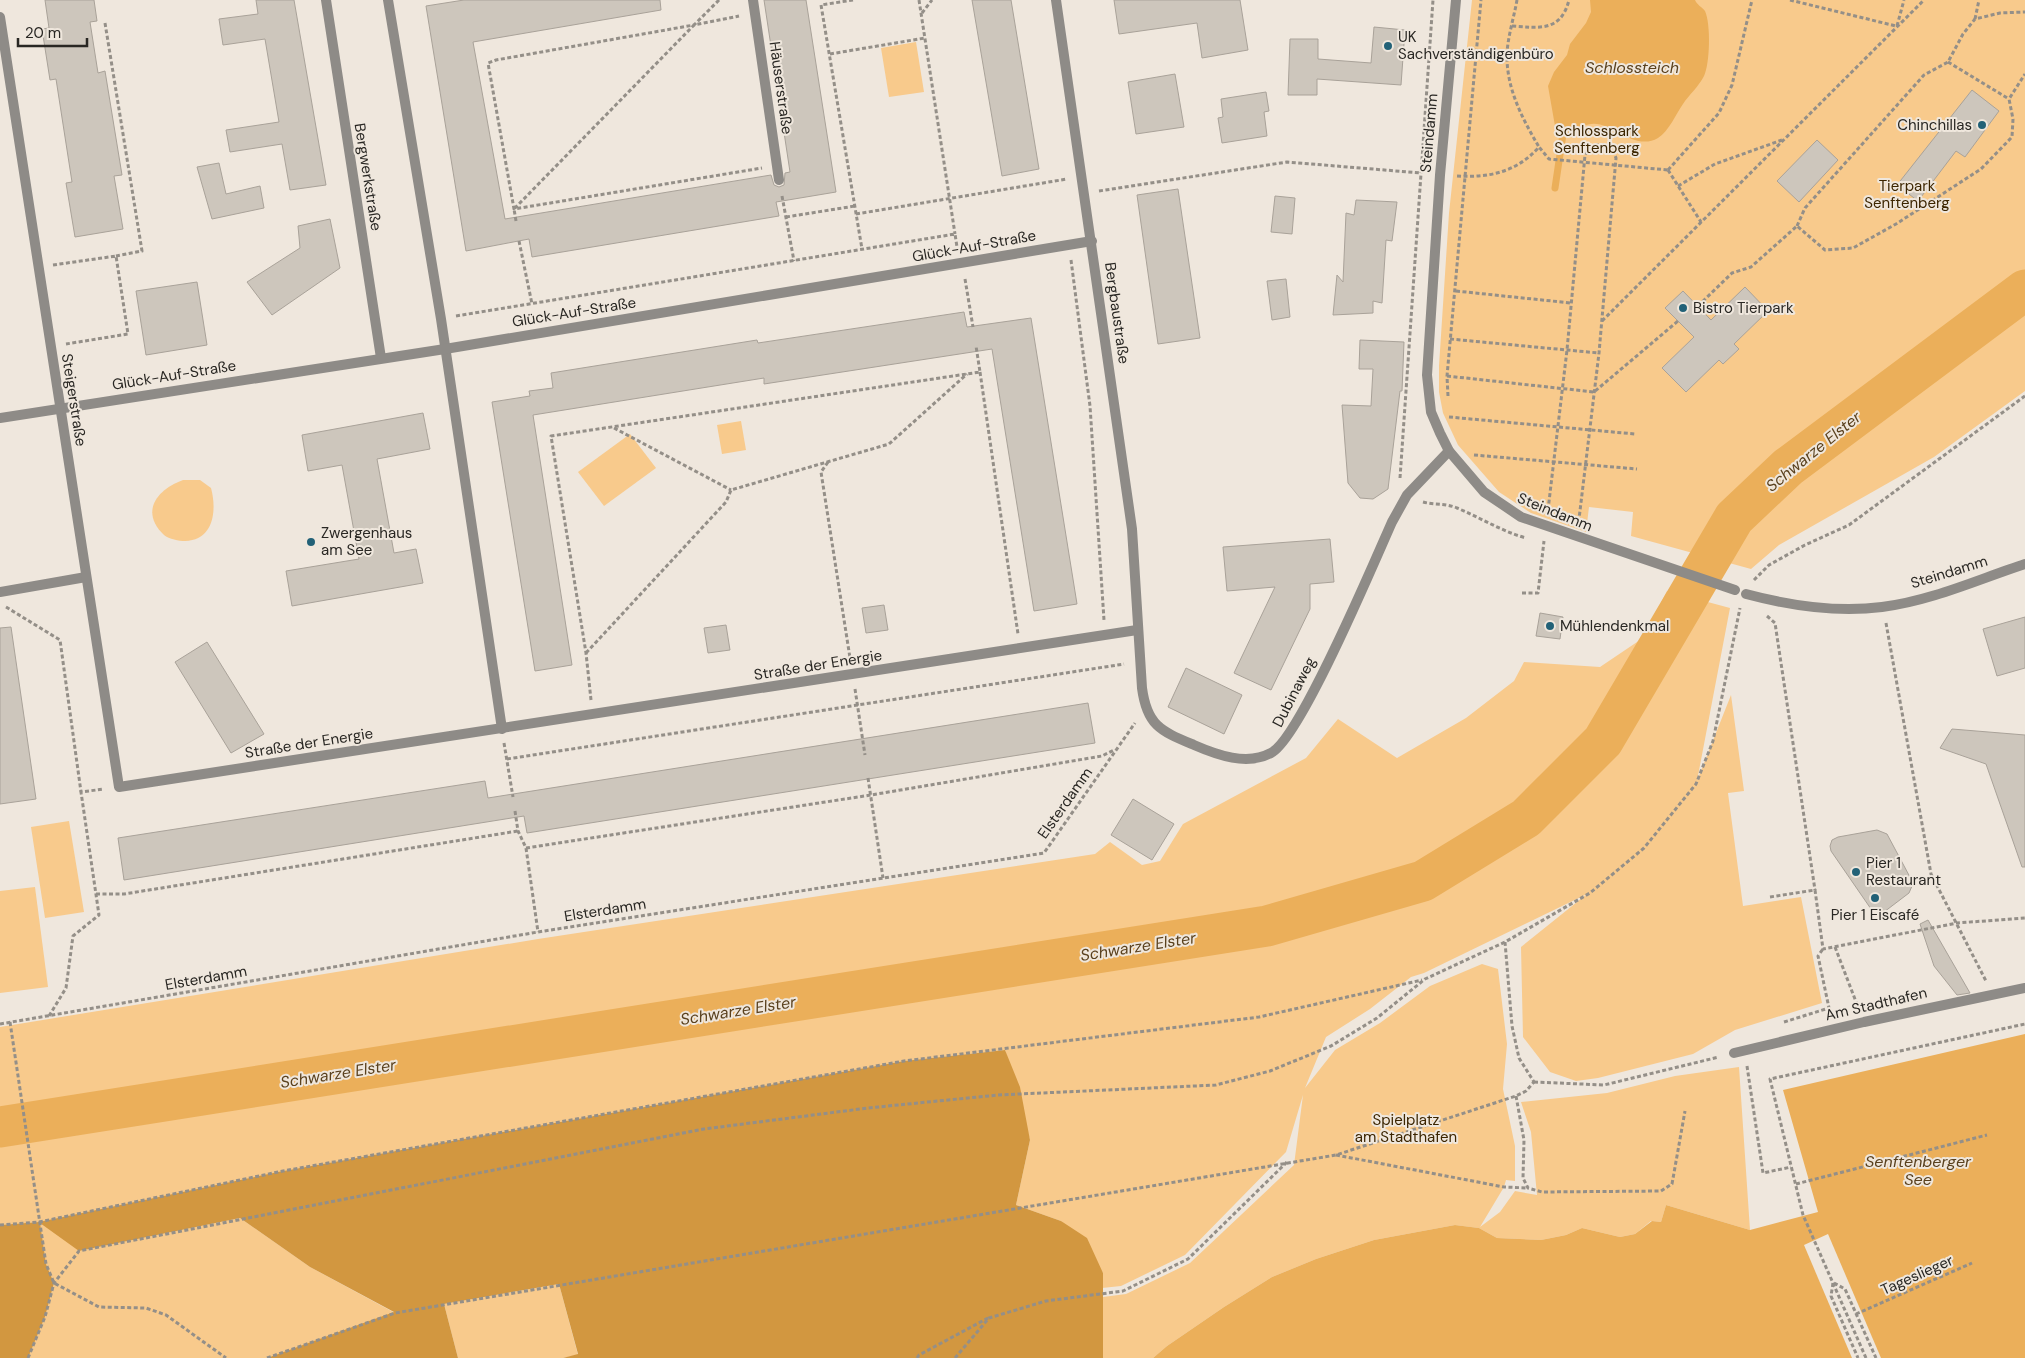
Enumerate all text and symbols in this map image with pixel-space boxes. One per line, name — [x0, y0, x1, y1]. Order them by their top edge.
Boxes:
scale bar — [18, 15, 86, 47]
text: 20 m — [25, 23, 61, 43]
place label: UK Sachverständigenbüro — [1398, 27, 1554, 64]
street label: Häuserstraße — [765, 40, 797, 136]
marker: UK Sachverständigenbüro — [1382, 40, 1394, 52]
water label: Schlossteich — [1585, 57, 1679, 78]
street label: Steindamm — [1416, 93, 1442, 173]
place label: Chinchillas — [1897, 115, 1972, 135]
marker: Chinchillas — [1976, 119, 1988, 131]
park label: Schlosspark Senftenberg — [1554, 121, 1640, 158]
street label: Bergwerkstraße — [350, 122, 386, 232]
park label: Tierpark Senftenberg — [1864, 176, 1950, 213]
street label: Glück-Auf-Straße — [911, 225, 1037, 267]
street label: Bergbaustraße — [1100, 261, 1134, 365]
street label: Glück-Auf-Straße — [511, 292, 637, 332]
place label: Bistro Tierpark — [1693, 298, 1794, 318]
marker: Bistro Tierpark — [1677, 302, 1689, 314]
street label: Steigerstraße — [57, 352, 91, 448]
street label: Glück-Auf-Straße — [111, 355, 237, 395]
water label: Schwarze Elster — [1761, 406, 1866, 496]
street label: Steindamm — [1514, 488, 1596, 536]
place label: Zwergenhaus am See — [321, 523, 412, 560]
marker: Zwergenhaus am See — [305, 536, 317, 548]
street label: Steindamm — [1908, 551, 1990, 593]
place label: Mühlendenkmal — [1560, 616, 1669, 636]
marker: Mühlendenkmal — [1544, 620, 1556, 632]
street label: Straße der Energie — [753, 645, 883, 685]
street label: Dubinaweg — [1268, 653, 1320, 731]
street label: Straße der Energie — [244, 723, 374, 763]
street label: Elsterdamm — [1033, 763, 1097, 843]
place label: Pier 1 Restaurant — [1866, 853, 1941, 890]
marker: Pier 1 Restaurant — [1850, 866, 1862, 878]
marker: Pier 1 Eiscafé — [1869, 892, 1881, 904]
street label: Elsterdamm — [563, 894, 647, 926]
place label: Pier 1 Eiscafé — [1831, 905, 1919, 925]
water label: Schwarze Elster — [1079, 927, 1198, 966]
street label: Elsterdamm — [164, 961, 248, 995]
street label: Am Stadthafen — [1823, 983, 1929, 1025]
water label: Schwarze Elster — [679, 991, 798, 1030]
water label: Schwarze Elster — [279, 1054, 398, 1093]
park label: Spielplatz am Stadthafen — [1355, 1110, 1457, 1147]
water label: Senftenberger See — [1865, 1151, 1972, 1190]
street label: Tageslieger — [1878, 1250, 1957, 1300]

